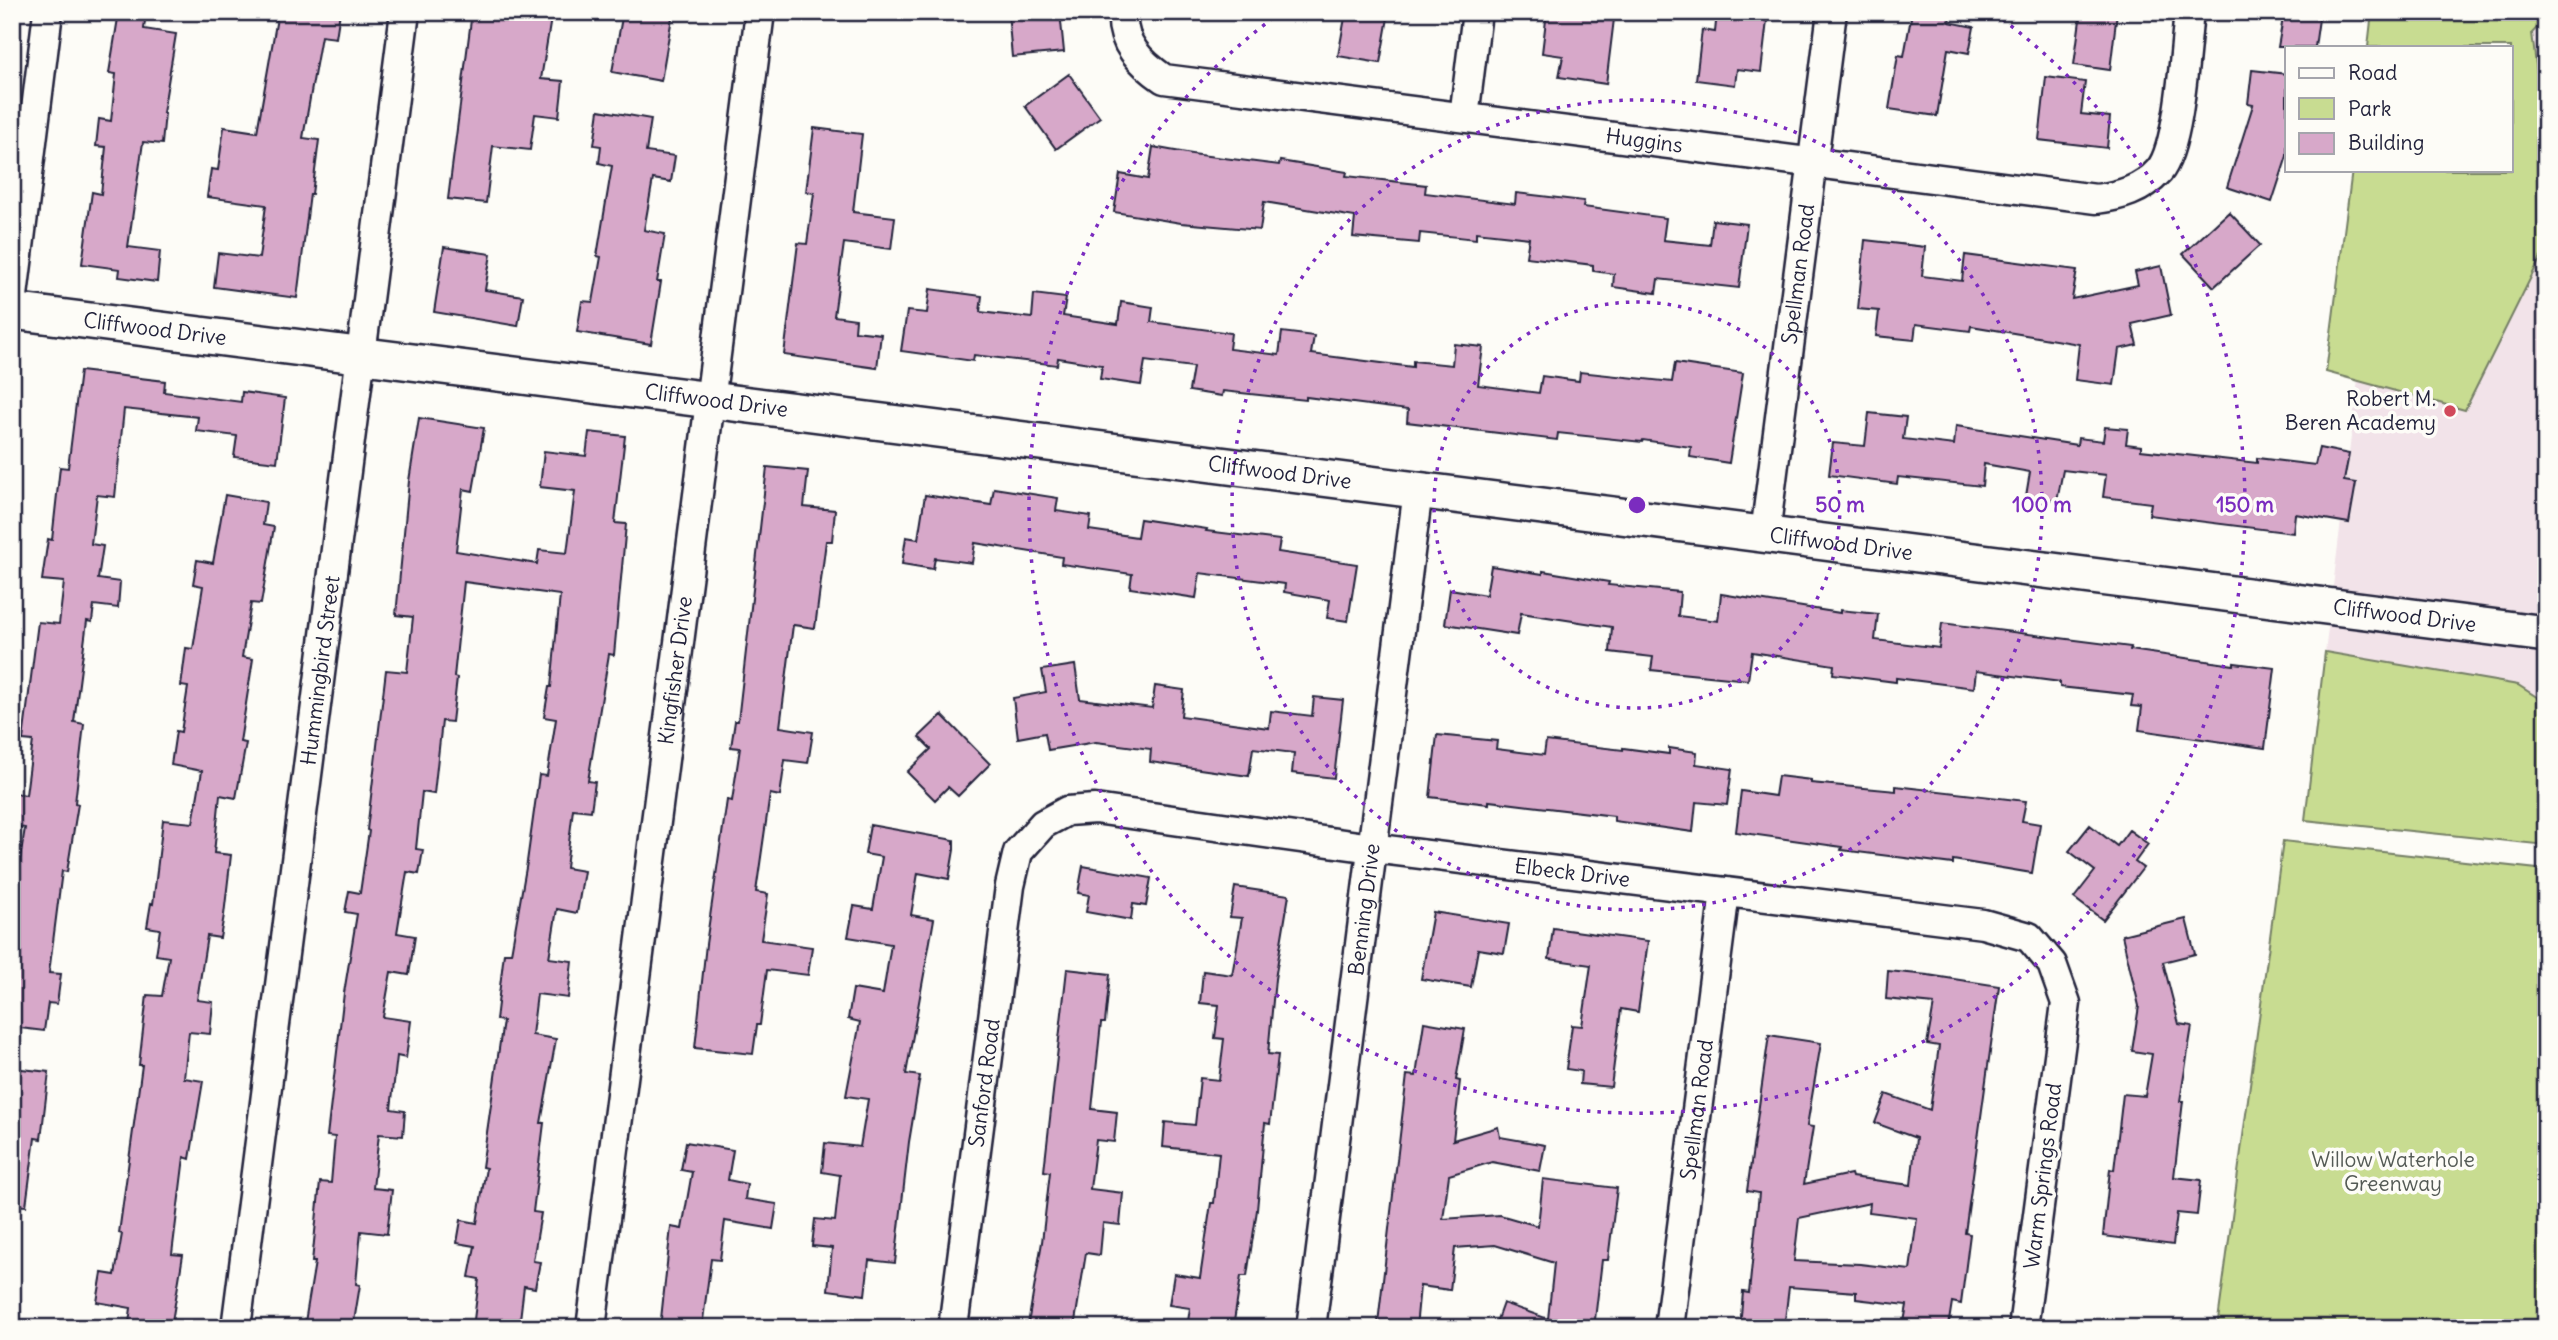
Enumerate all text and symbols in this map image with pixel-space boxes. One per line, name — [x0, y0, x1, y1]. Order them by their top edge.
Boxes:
legend — [2285, 46, 2512, 172]
text: Road — [2348, 59, 2397, 86]
text: Park — [2348, 95, 2391, 122]
street label: Huggins — [1604, 122, 1684, 159]
text: Building — [2348, 129, 2424, 156]
street label: Spellman Road — [1775, 202, 1820, 346]
street label: Cliffwood Drive — [82, 306, 228, 351]
street label: Cliffwood Drive — [643, 378, 790, 423]
place label: Robert M. Beren Academy — [2285, 385, 2436, 436]
marker: Robert M. Beren Academy — [2442, 403, 2458, 419]
street label: Cliffwood Drive — [1207, 450, 1353, 495]
text: 50 m — [1815, 491, 1865, 518]
text: 100 m — [2012, 491, 2072, 518]
text: 150 m — [2216, 491, 2274, 518]
centre of rings — [1625, 493, 1649, 517]
street label: Cliffwood Drive — [1768, 521, 1915, 566]
street label: Hummingbird Street — [294, 574, 346, 767]
street label: Cliffwood Drive — [2331, 593, 2478, 638]
street label: Kingfisher Drive — [652, 594, 698, 746]
street label: Benning Drive — [1342, 842, 1386, 977]
street label: Elbeck Drive — [1513, 852, 1632, 893]
street label: Sanford Road — [962, 1017, 1006, 1149]
street label: Spellman Road — [1674, 1038, 1719, 1182]
street label: Warm Springs Road — [2018, 1082, 2067, 1270]
park label: Willow Waterhole Greenway — [2311, 1146, 2475, 1197]

